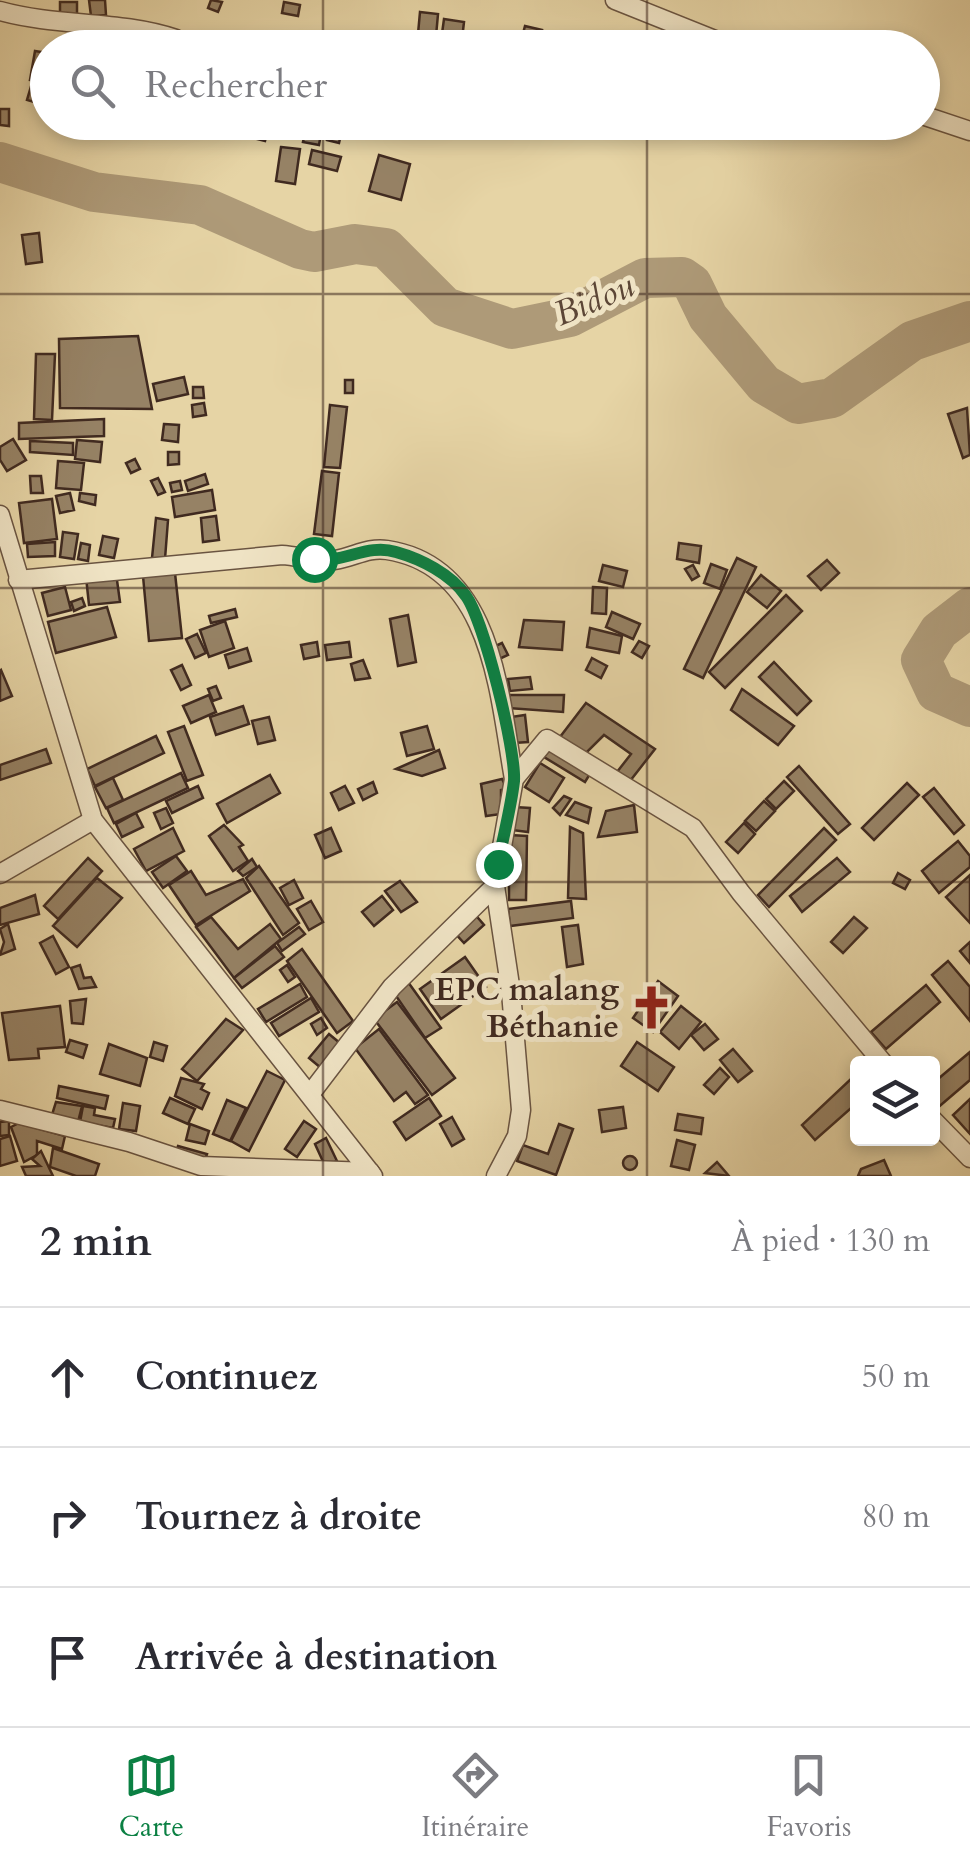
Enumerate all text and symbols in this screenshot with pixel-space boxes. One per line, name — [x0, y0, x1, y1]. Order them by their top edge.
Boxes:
search box — [30, 30, 940, 140]
icon: search — [65, 58, 120, 113]
text: Rechercher — [145, 59, 327, 111]
water label: Bidou — [546, 262, 642, 338]
route start — [292, 537, 338, 583]
route end — [476, 842, 522, 888]
place label: EPC malang Béthanie — [435, 968, 619, 1049]
church icon: EPC malang Béthanie — [628, 984, 676, 1032]
map controls — [850, 1056, 940, 1146]
button: layers — [850, 1056, 940, 1146]
text: 2 min — [40, 1213, 152, 1270]
text: À pied · 130 m — [731, 1219, 930, 1263]
icon: ahead — [40, 1350, 95, 1405]
text: Continuez — [135, 1351, 318, 1403]
text: 50 m — [862, 1355, 930, 1399]
icon: right — [40, 1490, 95, 1545]
text: Tournez à droite — [135, 1491, 422, 1543]
text: 80 m — [862, 1495, 930, 1539]
icon: arrive — [40, 1630, 95, 1685]
text: Arrivée à destination — [135, 1631, 497, 1683]
tab: Carte — [119, 1748, 184, 1846]
tab: Itinéraire — [421, 1748, 529, 1846]
tab: Favoris — [767, 1748, 851, 1846]

